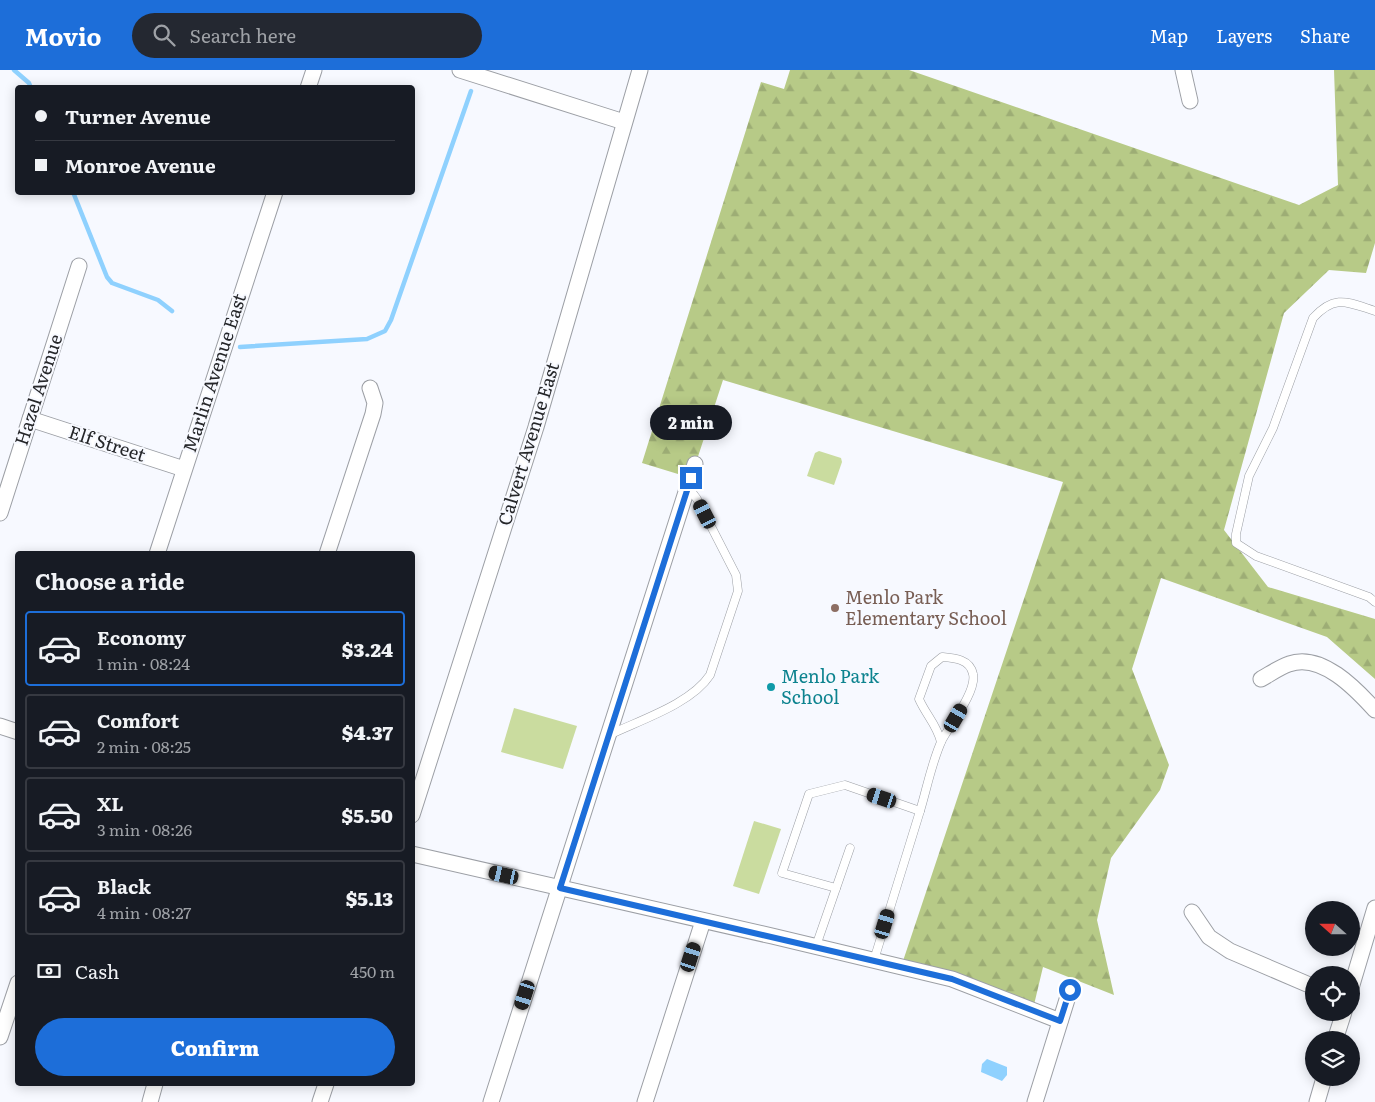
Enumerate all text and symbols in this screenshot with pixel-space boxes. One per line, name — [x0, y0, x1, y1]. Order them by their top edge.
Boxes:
search box — [132, 13, 482, 58]
text: Movio — [25, 18, 102, 53]
icon: search — [150, 21, 178, 49]
text: Search here — [190, 21, 296, 49]
text: Map — [1150, 22, 1188, 49]
text: Layers — [1216, 22, 1272, 49]
text: Share — [1300, 22, 1350, 49]
text: Turner Avenue — [65, 102, 211, 130]
text: Monroe Avenue — [65, 151, 216, 179]
street label: Marlin Avenue East — [175, 289, 252, 456]
street label: Hazel Avenue — [7, 330, 68, 449]
street label: Calvert Avenue East — [490, 358, 565, 528]
callout: 2 min — [650, 406, 732, 440]
text: 2 min — [668, 410, 714, 434]
street label: Elf Street — [65, 417, 150, 468]
route end — [680, 467, 702, 489]
car — [691, 497, 718, 531]
text: Choose a ride — [35, 564, 184, 597]
place label: Menlo Park Elementary School — [845, 583, 1007, 631]
marker: Menlo Park Elementary School — [829, 602, 841, 614]
text: Economy — [97, 623, 186, 651]
icon: car — [37, 626, 82, 671]
text: $3.24 — [342, 635, 393, 663]
text: 1 min · 08:24 — [97, 651, 190, 675]
place label: Menlo Park School — [781, 662, 880, 710]
marker: Menlo Park School — [765, 681, 777, 693]
car — [942, 701, 969, 735]
text: Comfort — [97, 706, 179, 734]
icon: car — [37, 709, 82, 754]
text: $4.37 — [342, 718, 393, 746]
text: 2 min · 08:25 — [97, 734, 191, 758]
car — [865, 786, 898, 810]
text: XL — [97, 789, 124, 817]
icon: car — [37, 792, 82, 837]
text: $5.50 — [342, 801, 393, 829]
text: 3 min · 08:26 — [97, 817, 192, 841]
car — [487, 864, 520, 886]
text: Black — [97, 872, 151, 900]
icon: car — [37, 875, 82, 920]
text: $5.13 — [346, 884, 393, 912]
text: 4 min · 08:27 — [97, 900, 191, 924]
north arrow — [1305, 901, 1360, 956]
map controls — [1305, 901, 1360, 1086]
car — [873, 907, 896, 941]
car — [679, 940, 702, 974]
icon: cash — [35, 957, 63, 985]
text: Cash — [75, 957, 119, 985]
text: 450 m — [350, 959, 395, 983]
button: locate — [1305, 966, 1360, 1021]
car — [513, 978, 536, 1012]
route start — [1059, 979, 1081, 1001]
button: Confirm — [35, 1018, 395, 1076]
button: layers — [1305, 1031, 1360, 1086]

